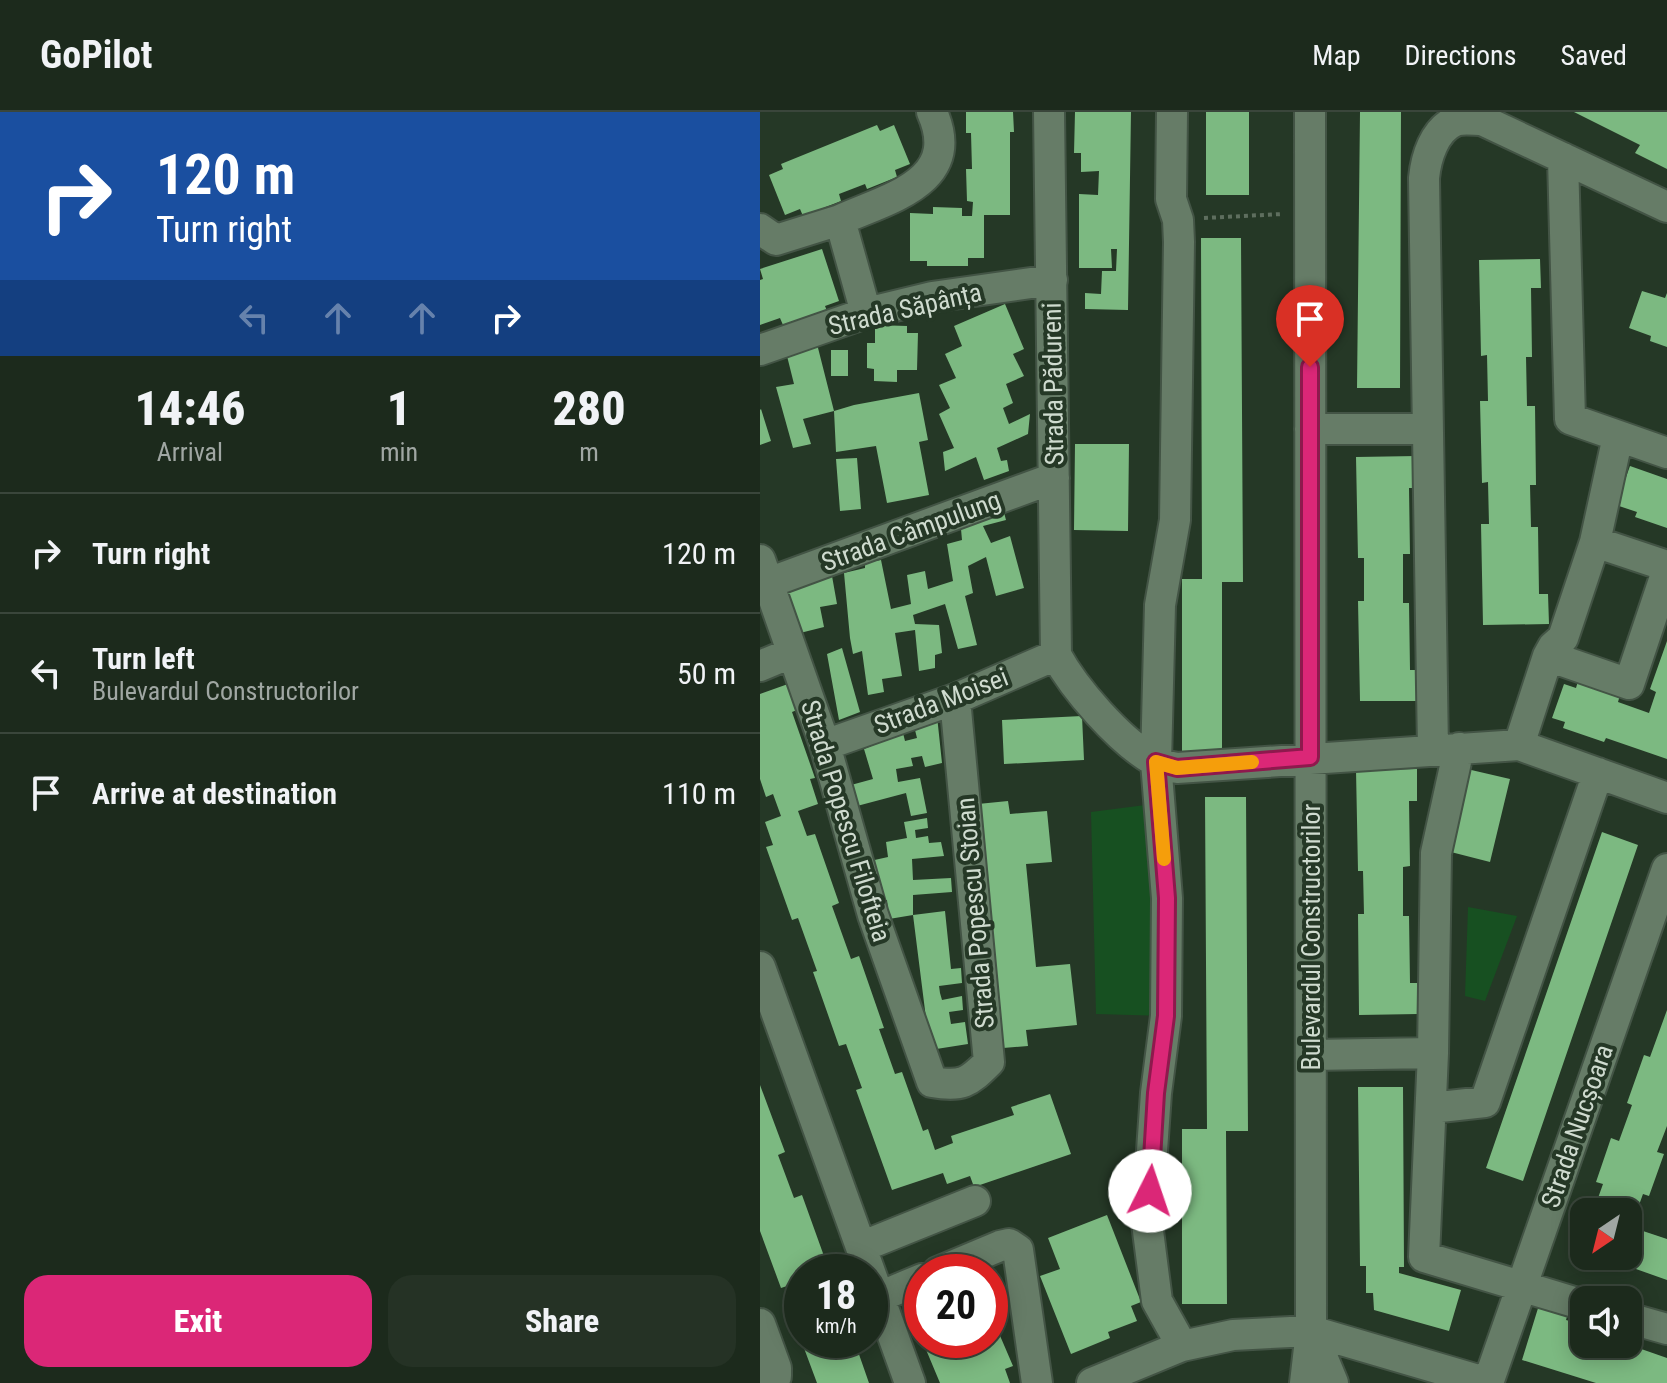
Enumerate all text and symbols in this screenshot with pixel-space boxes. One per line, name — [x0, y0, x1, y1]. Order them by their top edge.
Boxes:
text: GoPilot — [40, 33, 152, 77]
text: Map — [1312, 39, 1361, 72]
text: Directions — [1405, 39, 1516, 72]
text: Saved — [1560, 39, 1627, 72]
text: 120 m — [156, 142, 295, 208]
icon: right — [24, 144, 128, 248]
text: Turn right — [156, 209, 292, 251]
street label: Strada Săpânța — [825, 277, 985, 342]
pin — [1276, 285, 1344, 367]
icon: left — [232, 296, 276, 340]
icon: ahead — [316, 296, 360, 340]
icon: ahead — [400, 296, 444, 340]
icon: right — [484, 296, 528, 340]
icon: arrive — [1288, 297, 1332, 341]
street label: Strada Pădureni — [1037, 302, 1069, 466]
text: 14:46 — [134, 380, 246, 437]
text: 1 — [387, 380, 411, 437]
text: 280 — [552, 380, 626, 437]
text: Arrival — [157, 437, 223, 467]
text: min — [380, 437, 418, 467]
text: m — [579, 437, 599, 467]
street label: Strada Câmpulung — [817, 485, 1005, 577]
icon: right — [24, 531, 68, 575]
text: Turn right — [92, 536, 210, 571]
text: 120 m — [662, 536, 736, 571]
text: Turn left — [92, 641, 195, 676]
icon: left — [24, 651, 68, 695]
text: 50 m — [677, 656, 736, 691]
street label: Strada Moisei — [870, 662, 1012, 740]
text: Bulevardul Constructorilor — [92, 676, 359, 706]
street label: Strada Popescu Filofteia — [795, 697, 897, 945]
icon: arrive — [24, 771, 68, 815]
text: Arrive at destination — [92, 776, 337, 811]
text: 110 m — [662, 776, 736, 811]
street label: Strada Popescu Stoian — [950, 796, 1000, 1030]
street label: Bulevardul Constructorilor — [1296, 803, 1326, 1070]
street label: Strada Nucșoara — [1535, 1041, 1620, 1212]
position arrow — [1108, 1149, 1192, 1233]
north arrow — [1570, 1198, 1642, 1270]
map controls — [1570, 1198, 1642, 1358]
speed limit sign: 20 — [904, 1254, 1008, 1358]
text: 18 — [816, 1272, 856, 1319]
button: Exit — [24, 1275, 372, 1367]
button: Share — [388, 1275, 736, 1367]
button: sound — [1570, 1286, 1642, 1358]
text: km/h — [815, 1314, 857, 1338]

